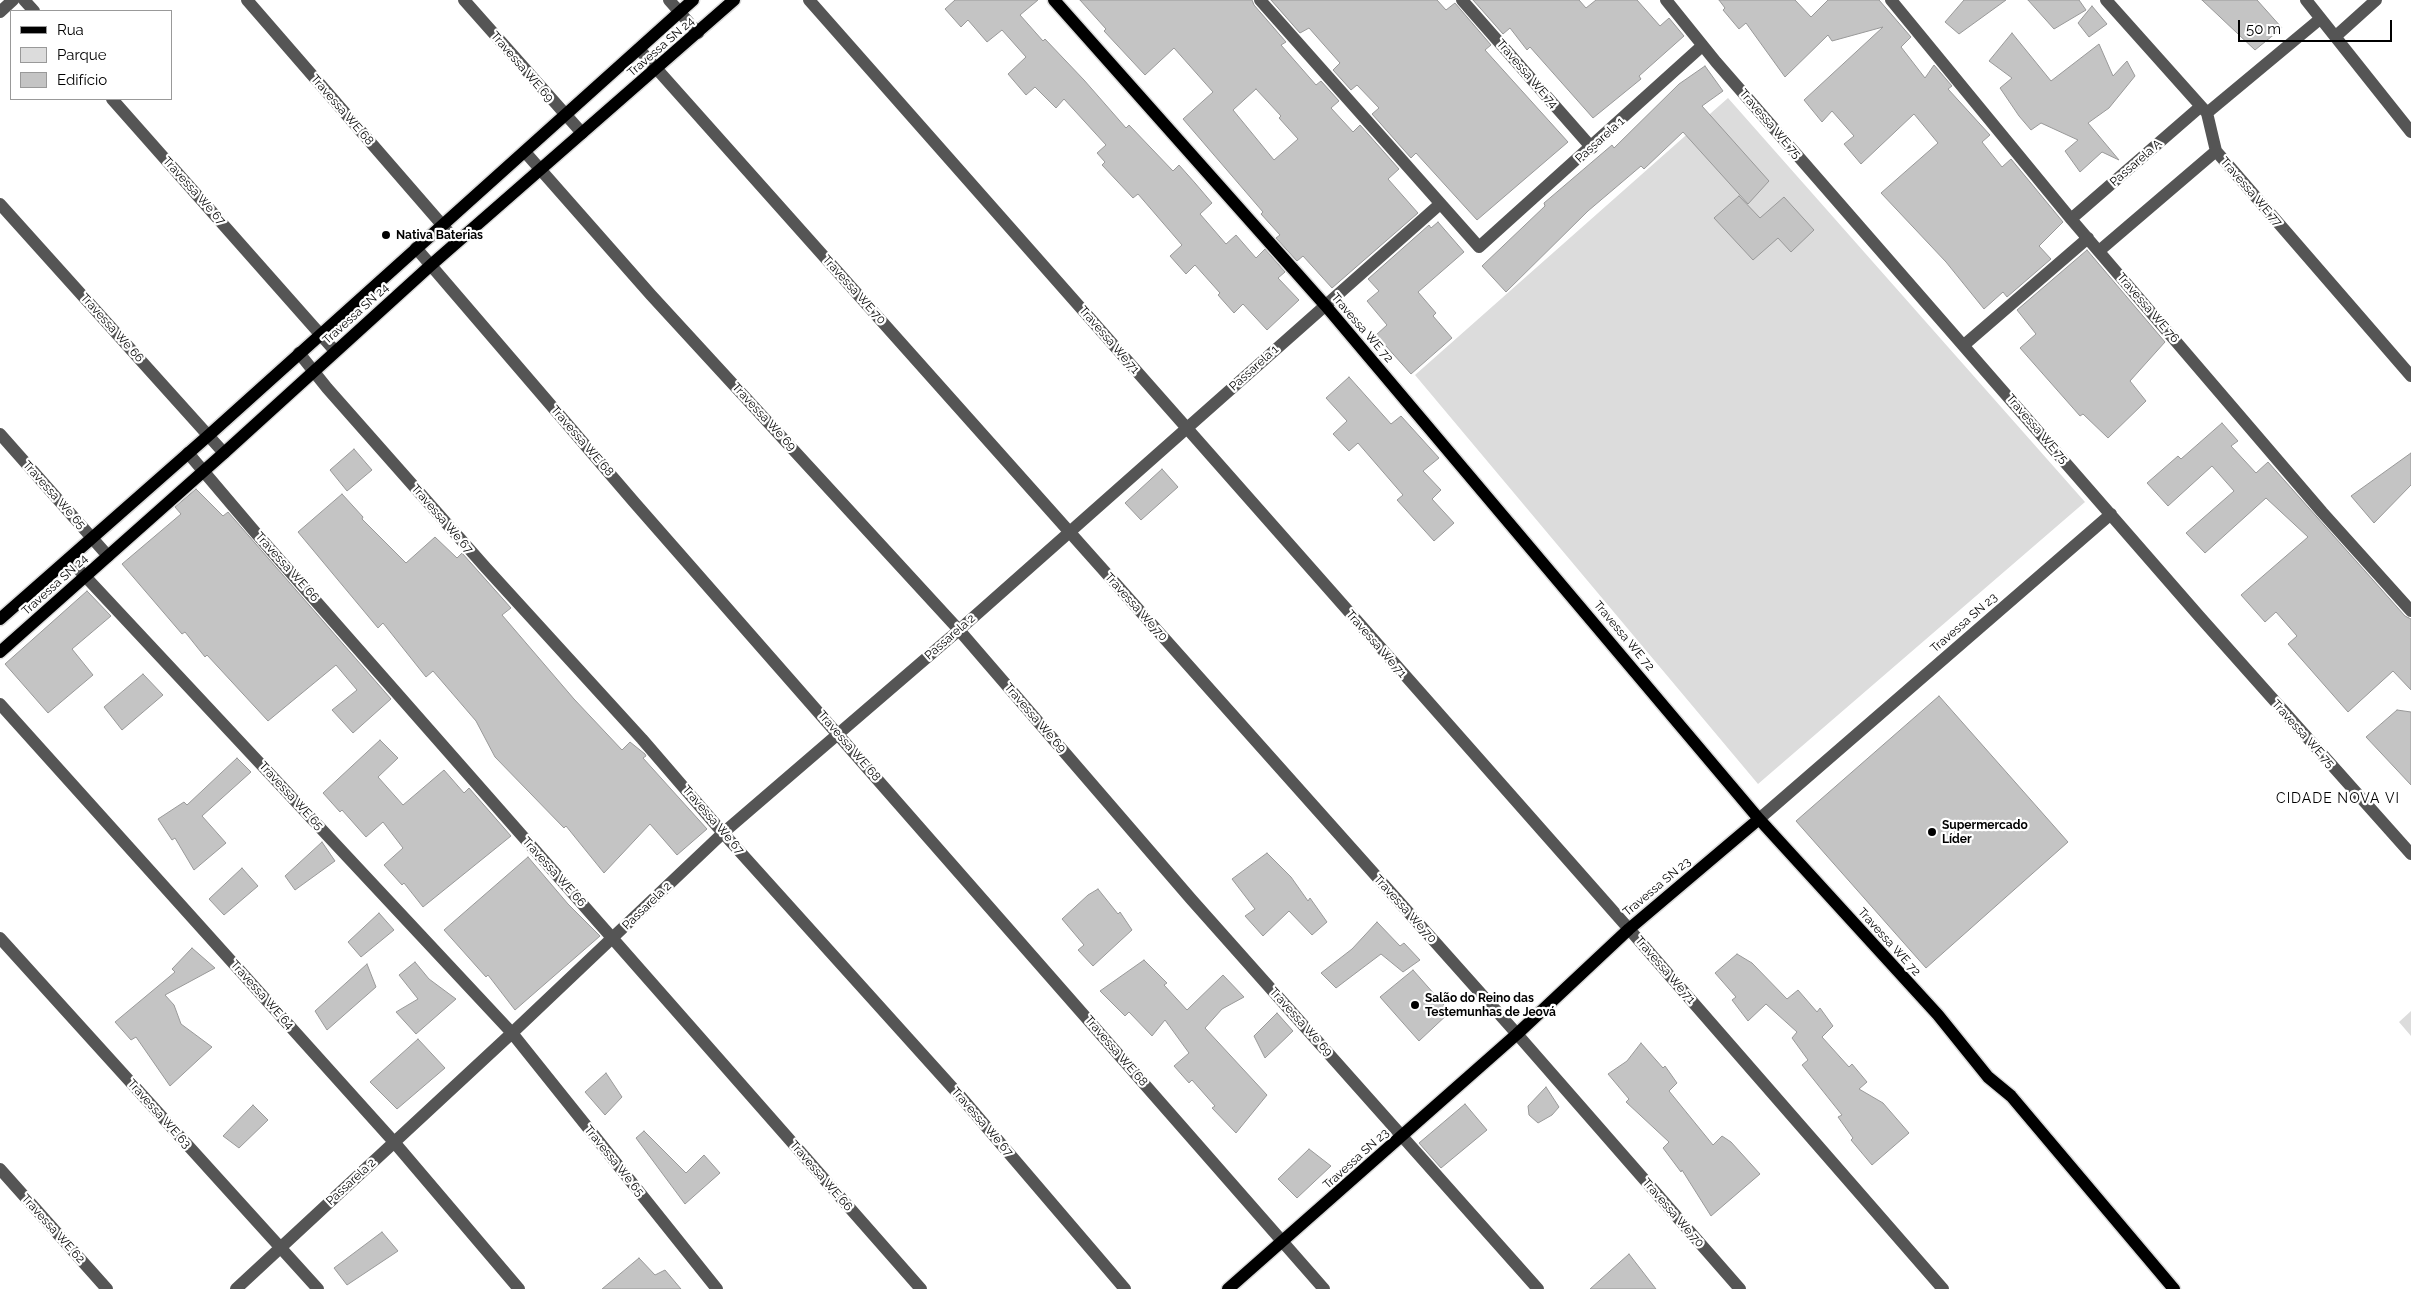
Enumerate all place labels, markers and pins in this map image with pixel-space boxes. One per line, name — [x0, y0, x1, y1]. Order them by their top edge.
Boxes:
place label: Nativa Baterias — [396, 228, 483, 242]
marker: Nativa Baterias — [380, 229, 392, 241]
place label: Supermercado Líder — [1942, 818, 2028, 846]
marker: Supermercado Líder — [1926, 826, 1938, 838]
place label: Salão do Reino das Testemunhas de Jeová — [1425, 991, 1556, 1019]
marker: Salão do Reino das Testemunhas de Jeová — [1409, 999, 1421, 1011]

